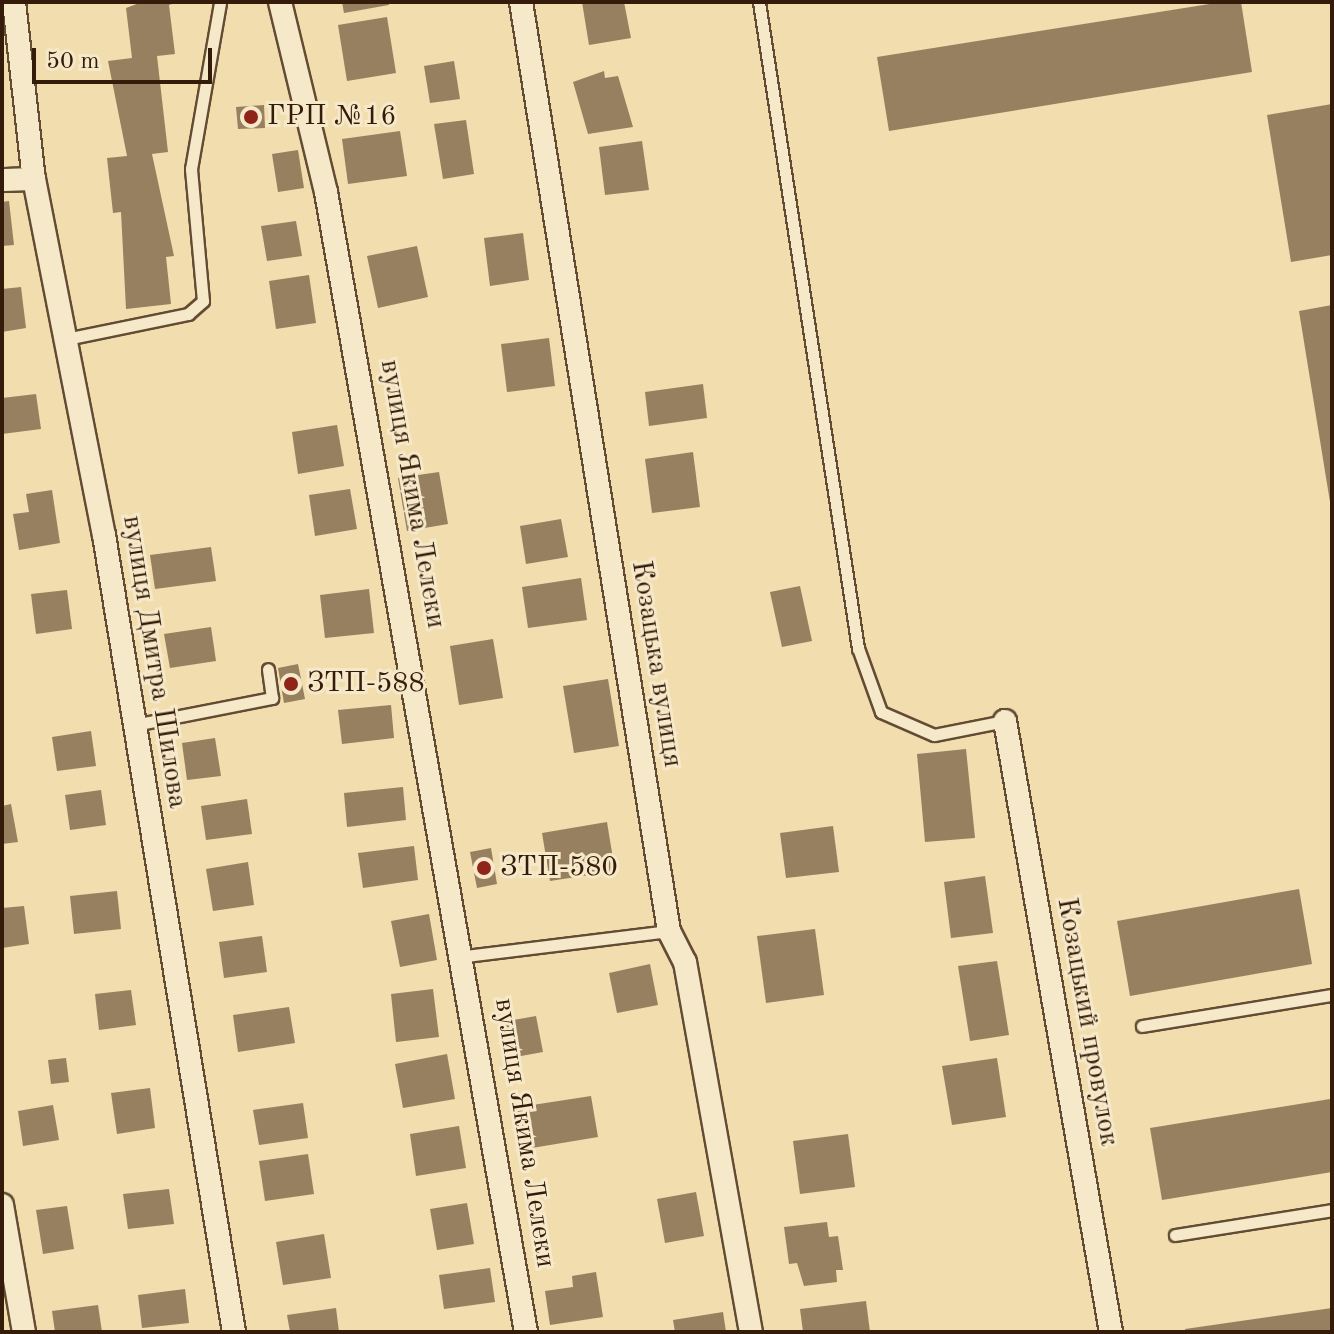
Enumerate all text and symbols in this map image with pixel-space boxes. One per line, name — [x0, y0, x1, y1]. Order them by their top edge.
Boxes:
scale bar — [36, 32, 216, 82]
text: 50 m — [46, 50, 100, 74]
place label: ГРП №16 — [267, 100, 397, 134]
marker: ГРП №16 — [242, 108, 260, 126]
street label: вулиця Якима Лелеки — [372, 357, 452, 631]
street label: вулиця Дмитра Шилова — [114, 513, 194, 811]
street label: Козацька вулиця — [623, 558, 689, 770]
place label: ЗТП-588 — [307, 667, 425, 701]
marker: ЗТП-588 — [282, 675, 300, 693]
place label: ЗТП-580 — [500, 851, 618, 885]
marker: ЗТП-580 — [475, 859, 493, 877]
street label: Козацький провулок — [1049, 895, 1125, 1149]
street label: вулиця Якима Лелеки — [486, 996, 562, 1270]

